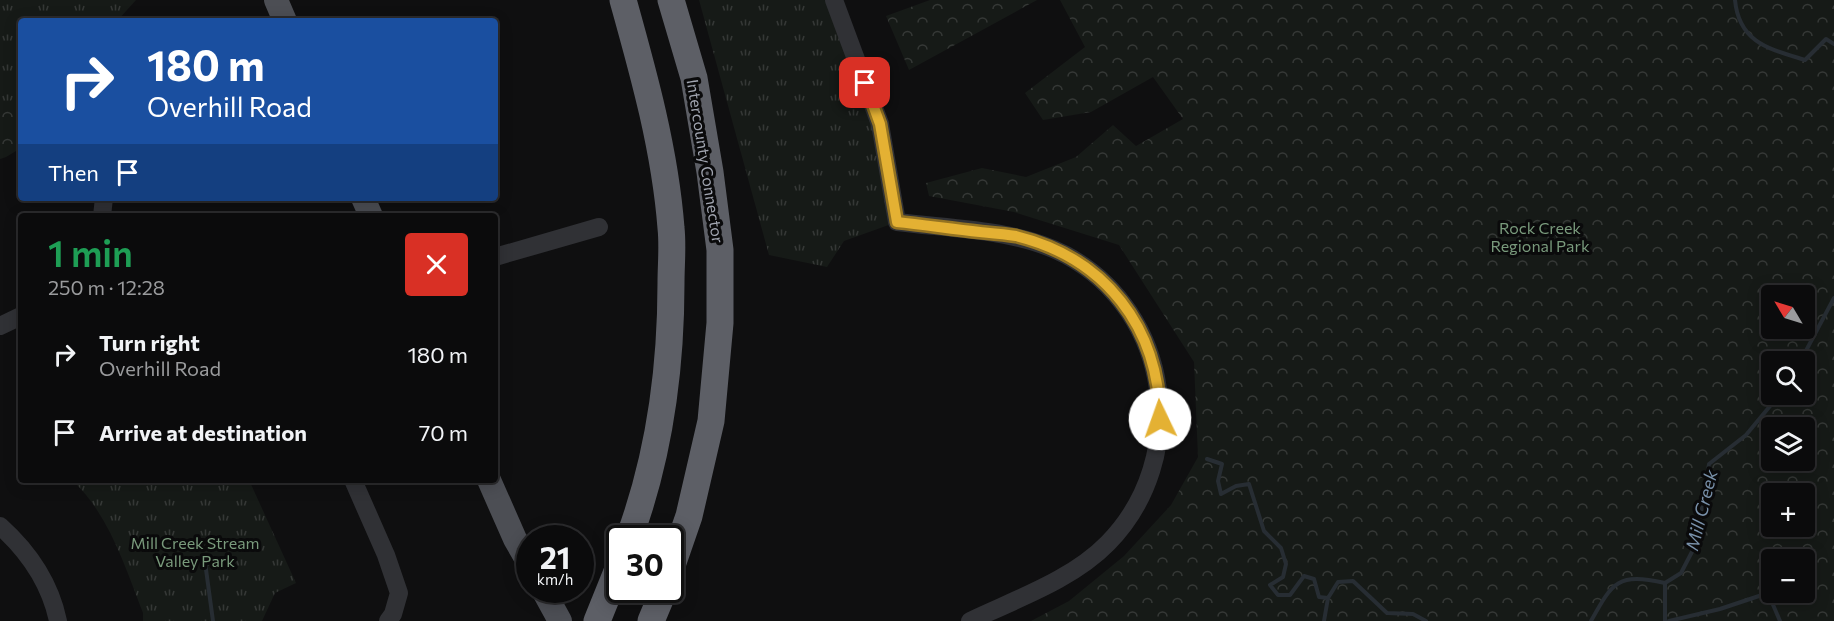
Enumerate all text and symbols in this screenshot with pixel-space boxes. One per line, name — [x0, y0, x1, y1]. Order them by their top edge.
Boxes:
text: 180 m — [147, 38, 265, 90]
icon: right — [48, 42, 126, 120]
pin — [839, 57, 890, 108]
icon: arrive — [848, 66, 881, 99]
street label: Intercounty Connector — [684, 78, 728, 245]
text: Overhill Road — [147, 90, 312, 123]
icon: arrive — [111, 156, 144, 189]
text: Then — [48, 159, 99, 186]
park label: Rock Creek Regional Park — [1490, 218, 1590, 255]
text: 1 min — [48, 230, 133, 274]
button: close — [405, 233, 468, 296]
text: 250 m · 12:28 — [48, 275, 165, 299]
north arrow — [1761, 285, 1815, 339]
map controls — [1761, 285, 1815, 603]
text: Turn right — [99, 329, 200, 356]
icon: right — [48, 338, 81, 371]
text: 180 m — [407, 341, 468, 368]
button: search — [1761, 351, 1815, 405]
text: Overhill Road — [99, 356, 221, 380]
position arrow — [1128, 387, 1192, 451]
icon: arrive — [48, 416, 81, 449]
button: layers — [1761, 417, 1815, 471]
text: Arrive at destination — [99, 419, 307, 446]
text: 70 m — [419, 419, 468, 446]
water label: Mill Creek — [1680, 466, 1722, 553]
button: + — [1761, 483, 1815, 537]
speed limit sign: 30 — [606, 525, 684, 603]
park label: Mill Creek Stream Valley Park — [131, 533, 259, 570]
text: 21 — [540, 538, 570, 575]
button: − — [1761, 549, 1815, 603]
text: km/h — [537, 570, 573, 588]

